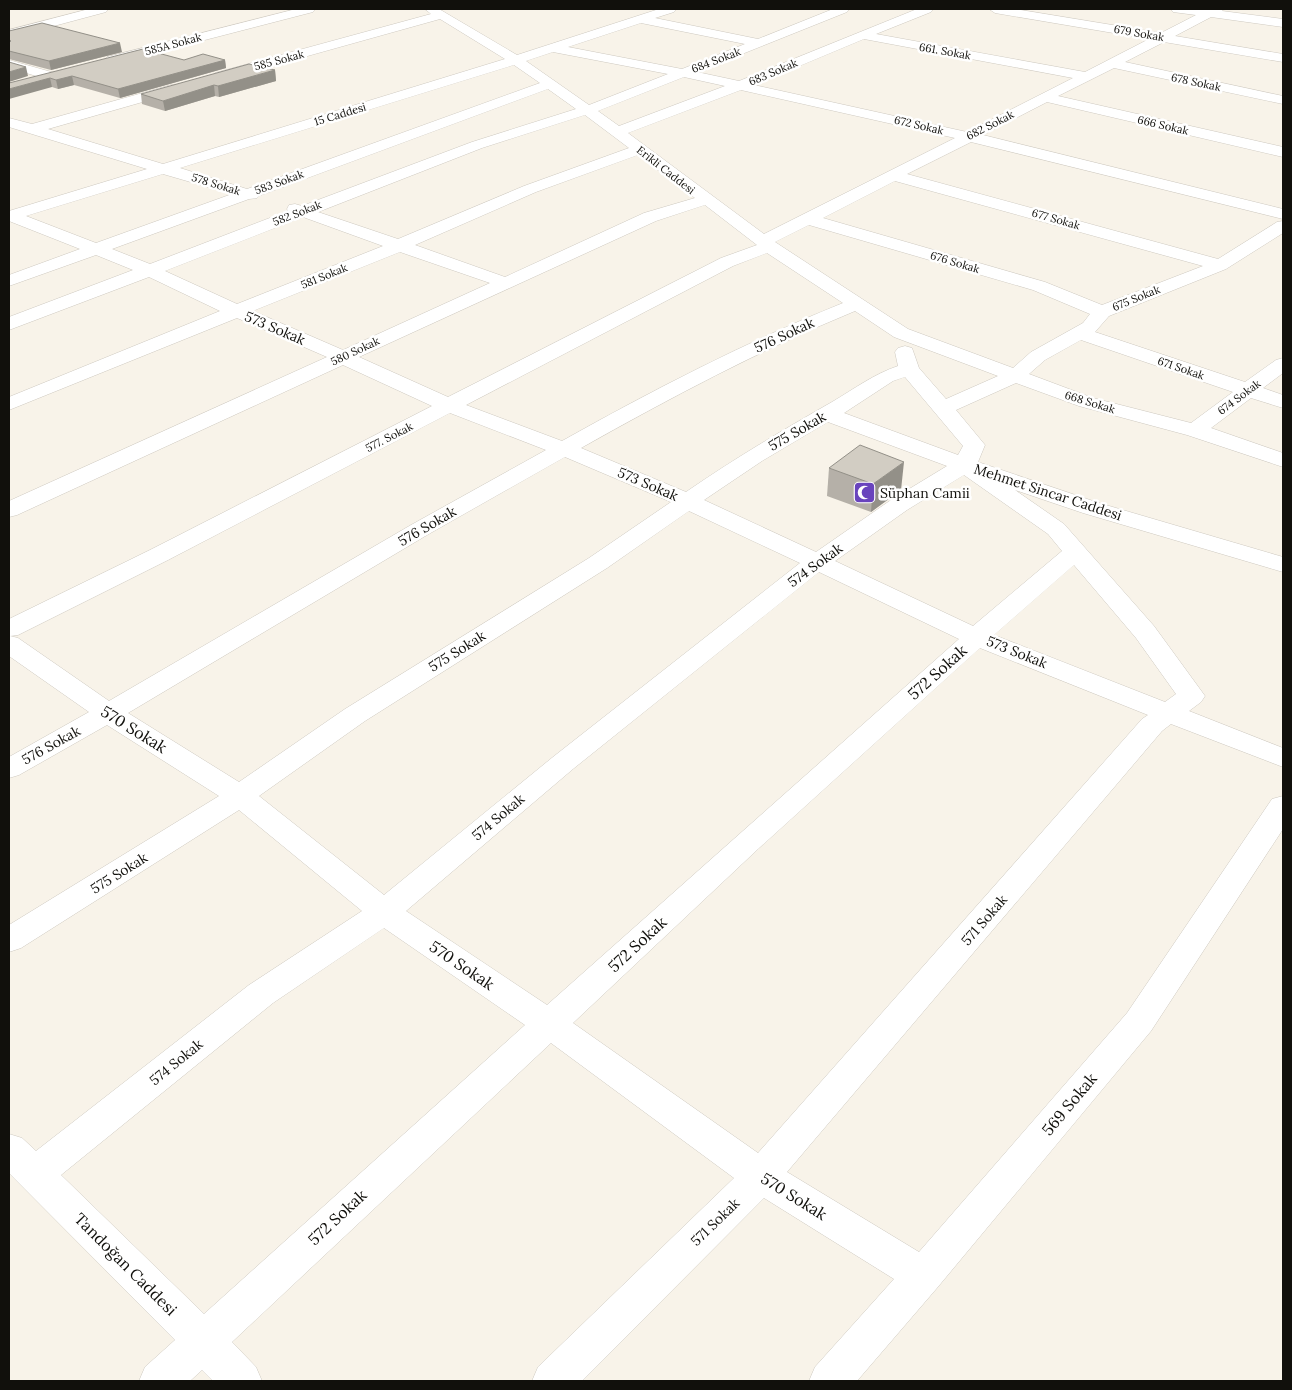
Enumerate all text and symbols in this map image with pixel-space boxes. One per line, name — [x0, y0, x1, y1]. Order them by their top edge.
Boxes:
street label: 679 Sokak — [1113, 22, 1165, 44]
street label: 585A Sokak — [143, 30, 203, 58]
street label: 661. Sokak — [918, 40, 972, 62]
street label: 684 Sokak — [689, 44, 743, 76]
street label: 585 Sokak — [252, 47, 306, 73]
street label: 683 Sokak — [746, 55, 800, 89]
street label: 678 Sokak — [1170, 70, 1222, 94]
street label: 15 Caddesi — [312, 99, 368, 129]
street label: 682 Sokak — [964, 107, 1016, 143]
street label: 666 Sokak — [1136, 112, 1190, 138]
street label: 672 Sokak — [893, 113, 945, 137]
street label: Erikli Caddesi — [634, 143, 698, 197]
street label: 583 Sokak — [252, 167, 306, 197]
street label: 578 Sokak — [190, 170, 242, 198]
street label: 582 Sokak — [271, 197, 323, 229]
street label: 677 Sokak — [1030, 205, 1082, 233]
street label: 676 Sokak — [929, 248, 981, 276]
street label: 581 Sokak — [299, 260, 350, 292]
street label: 675 Sokak — [1110, 282, 1162, 314]
street label: 573 Sokak — [242, 307, 308, 349]
street label: 576 Sokak — [751, 313, 817, 357]
street label: 580 Sokak — [328, 334, 382, 368]
street label: 671 Sokak — [1156, 353, 1206, 383]
street label: 674 Sokak — [1215, 376, 1263, 418]
street label: 668 Sokak — [1063, 388, 1117, 416]
street label: 575 Sokak — [765, 407, 830, 455]
street label: 577. Sokak — [363, 419, 415, 455]
street label: Mehmet Sincar Caddesi — [972, 460, 1124, 524]
street label: 573 Sokak — [615, 463, 681, 505]
mosque icon: Süphan Camii — [852, 481, 876, 505]
place label: Süphan Camii — [880, 484, 970, 502]
street label: 576 Sokak — [395, 502, 460, 550]
street label: 574 Sokak — [784, 539, 846, 591]
street label: 575 Sokak — [425, 626, 489, 676]
street label: 573 Sokak — [984, 632, 1050, 673]
street label: 572 Sokak — [903, 640, 971, 704]
street label: 570 Sokak — [97, 701, 171, 757]
street label: 576 Sokak — [19, 721, 84, 768]
street label: 574 Sokak — [468, 789, 528, 844]
street label: 575 Sokak — [87, 848, 151, 898]
street label: 571 Sokak — [957, 891, 1011, 949]
street label: 572 Sokak — [604, 912, 671, 976]
street label: 570 Sokak — [426, 936, 499, 994]
street label: 574 Sokak — [146, 1035, 207, 1089]
street label: 569 Sokak — [1037, 1068, 1101, 1139]
street label: 570 Sokak — [757, 1168, 831, 1224]
street label: 572 Sokak — [304, 1185, 371, 1249]
street label: 571 Sokak — [687, 1194, 744, 1250]
street label: Tandoğan Caddesi — [71, 1209, 181, 1319]

